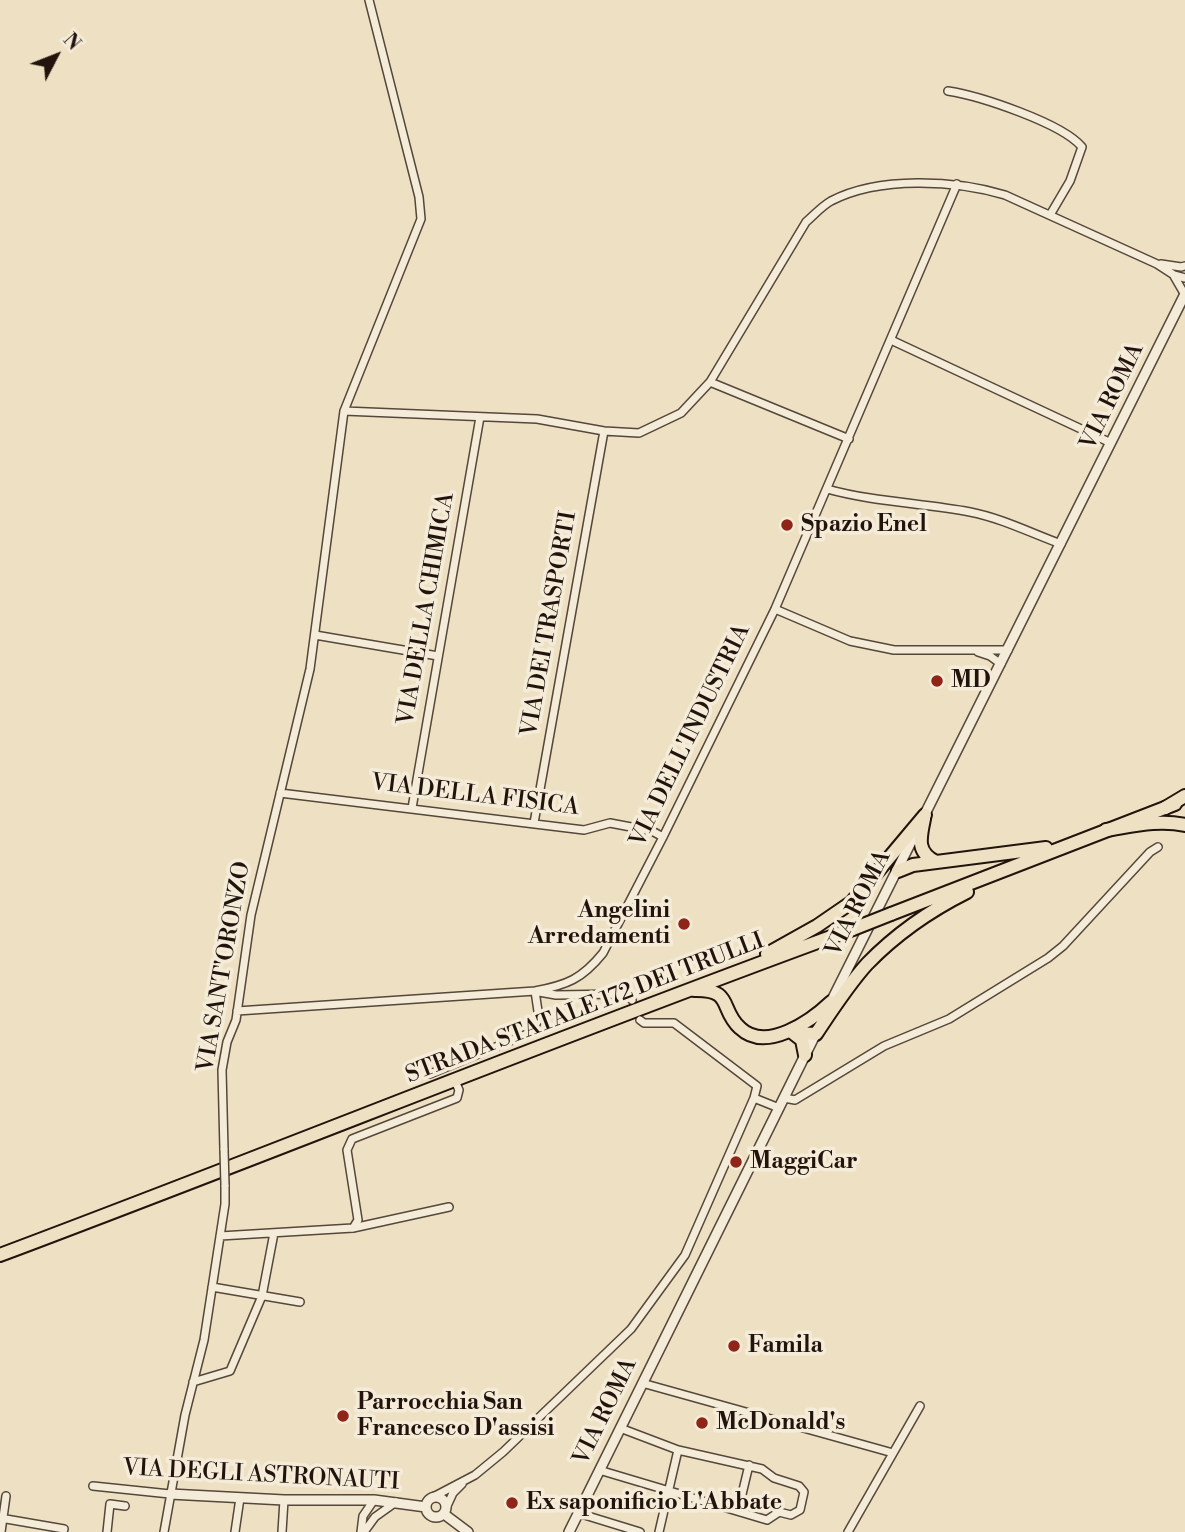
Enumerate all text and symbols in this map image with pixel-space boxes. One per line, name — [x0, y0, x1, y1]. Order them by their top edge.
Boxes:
north arrow — [21, 21, 91, 91]
text: N — [58, 28, 86, 56]
street label: VIA ROMA — [1075, 339, 1151, 455]
street label: VIA DELLA CHIMICA — [393, 491, 461, 727]
street label: VIA DEI TRASPORTI — [517, 509, 583, 739]
place label: Spazio Enel — [801, 511, 927, 539]
marker: Spazio Enel — [779, 517, 795, 533]
street label: VIA DELL'INDUSTRIA — [625, 620, 757, 852]
place label: MD — [951, 667, 991, 695]
marker: MD — [929, 673, 945, 689]
street label: VIA DELLA FISICA — [369, 770, 581, 822]
street label: VIA ROMA — [820, 846, 898, 962]
street label: VIA SANT'ORONZO — [193, 859, 257, 1075]
place label: Angelini Arredamenti — [528, 897, 670, 951]
marker: Angelini Arredamenti — [676, 916, 692, 932]
street label: STRADA STATALE 172 DEI TRULLI — [402, 928, 768, 1090]
place label: MaggiCar — [750, 1148, 858, 1176]
marker: MaggiCar — [728, 1154, 744, 1170]
place label: Famila — [748, 1332, 823, 1360]
marker: Famila — [726, 1338, 742, 1354]
street label: VIA ROMA — [568, 1354, 644, 1470]
place label: Parrocchia San Francesco D'assisi — [357, 1389, 554, 1443]
marker: Parrocchia San Francesco D'assisi — [335, 1408, 351, 1424]
place label: McDonald's — [716, 1409, 845, 1437]
marker: McDonald's — [694, 1415, 710, 1431]
street label: VIA DEGLI ASTRONAUTI — [122, 1455, 400, 1497]
place label: Ex saponificio L'Abbate — [526, 1489, 782, 1517]
marker: Ex saponificio L'Abbate — [504, 1495, 520, 1511]

